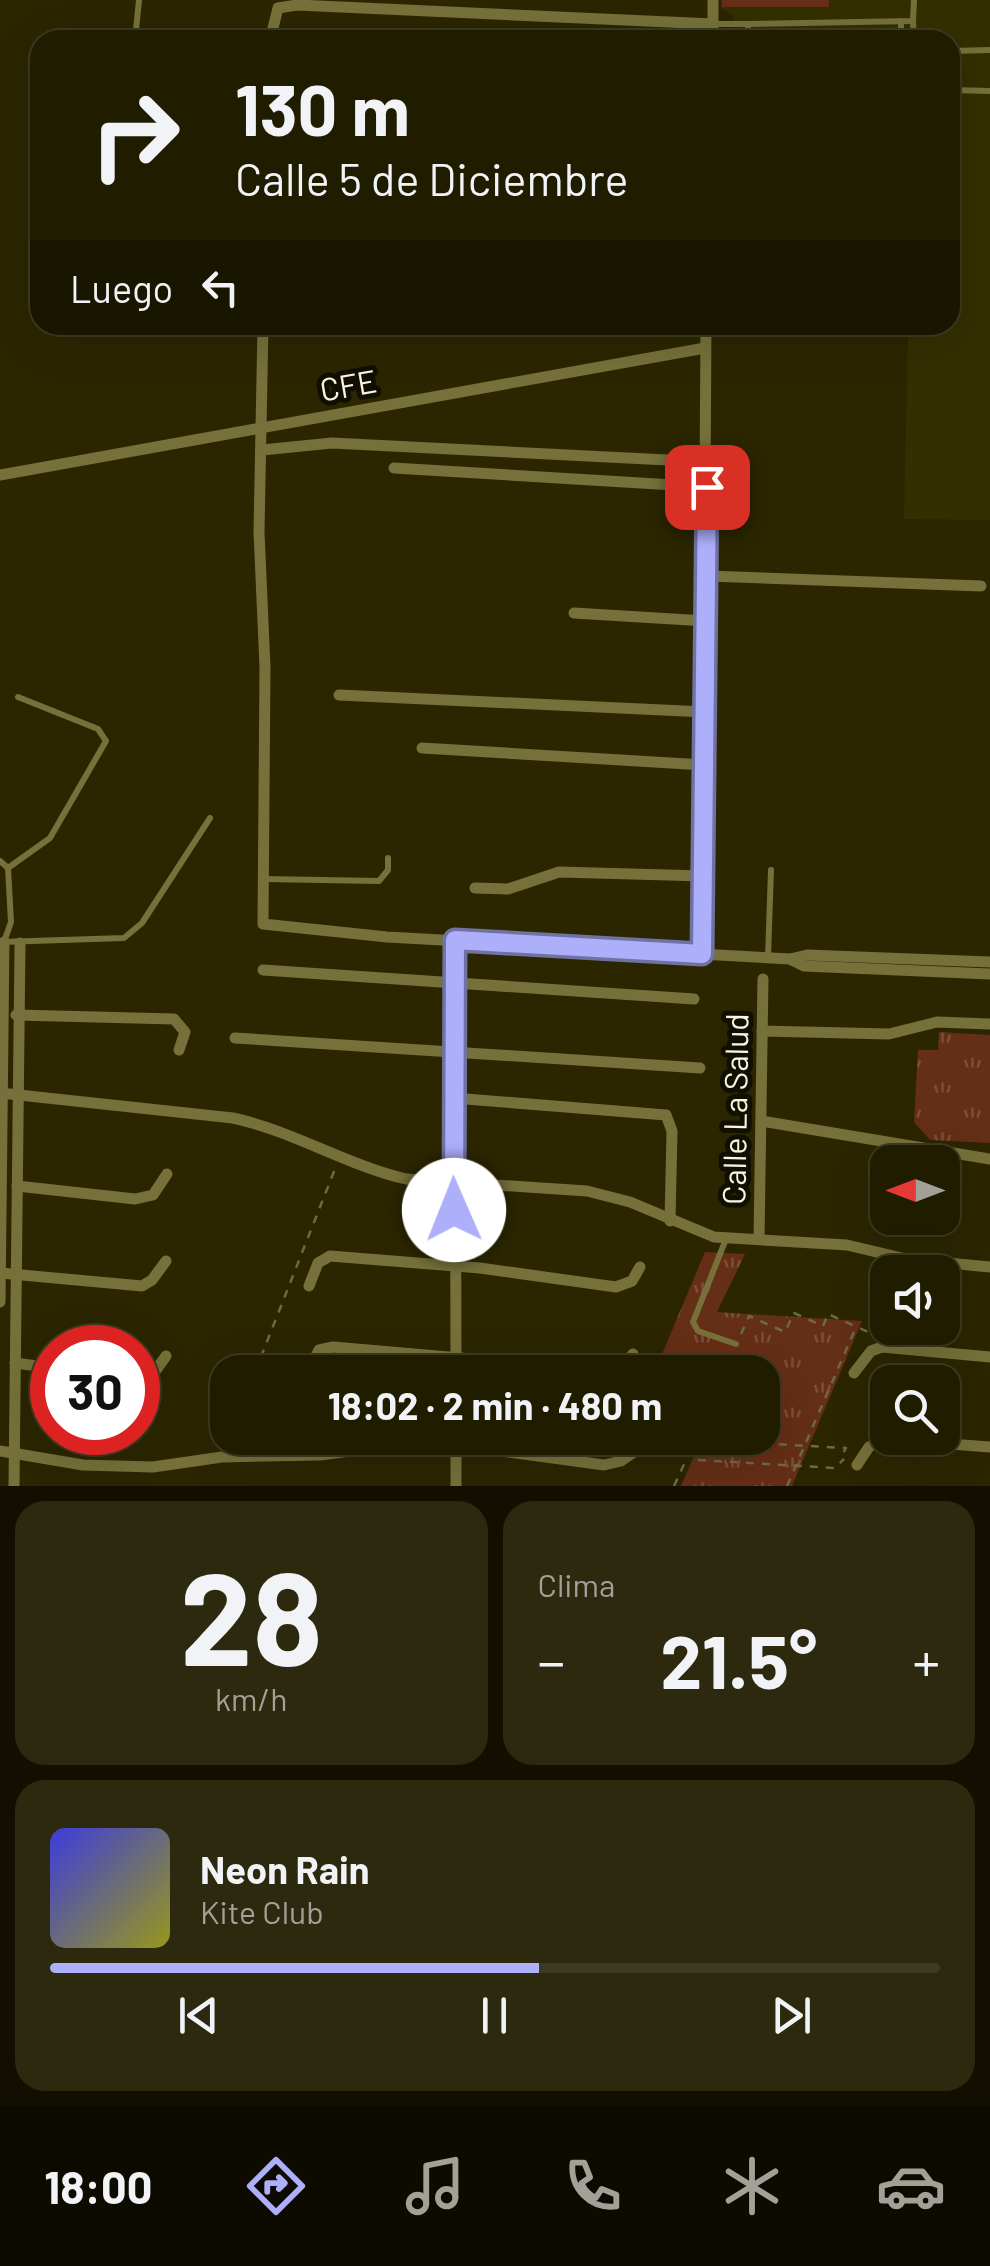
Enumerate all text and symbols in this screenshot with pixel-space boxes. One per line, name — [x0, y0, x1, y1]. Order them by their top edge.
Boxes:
text: 130 m — [235, 66, 410, 150]
icon: right — [70, 70, 200, 200]
text: Calle 5 de Diciembre — [235, 151, 628, 205]
icon: left — [193, 260, 248, 315]
text: Luego — [70, 265, 173, 311]
street label: CFE — [317, 360, 379, 408]
pin — [665, 445, 750, 530]
icon: arrive — [680, 460, 735, 515]
street label: Calle La Salud — [713, 1013, 755, 1205]
north arrow — [870, 1145, 960, 1235]
map controls — [870, 1145, 960, 1455]
position arrow — [402, 1158, 506, 1262]
button: sound — [870, 1255, 960, 1345]
speed limit sign: 30 — [30, 1325, 160, 1455]
button: search — [870, 1365, 960, 1455]
text: 18:02 · 2 min · 480 m — [328, 1382, 662, 1428]
text: 28 — [180, 1536, 323, 1692]
text: Clima — [538, 1565, 615, 1603]
text: 21.5° — [660, 1614, 817, 1704]
text: − — [538, 1627, 565, 1693]
text: + — [912, 1627, 940, 1693]
text: km/h — [215, 1679, 287, 1717]
text: Neon Rain — [200, 1846, 369, 1892]
text: Kite Club — [200, 1892, 324, 1930]
icon: previous — [171, 1988, 226, 2043]
icon: pause — [467, 1988, 522, 2043]
icon: next — [764, 1988, 819, 2043]
icon: directions — [241, 2151, 311, 2221]
icon: music — [400, 2151, 470, 2221]
icon: phone — [558, 2151, 628, 2221]
icon: climate — [717, 2151, 787, 2221]
icon: car — [876, 2151, 946, 2221]
text: 18:00 — [44, 2159, 152, 2213]

